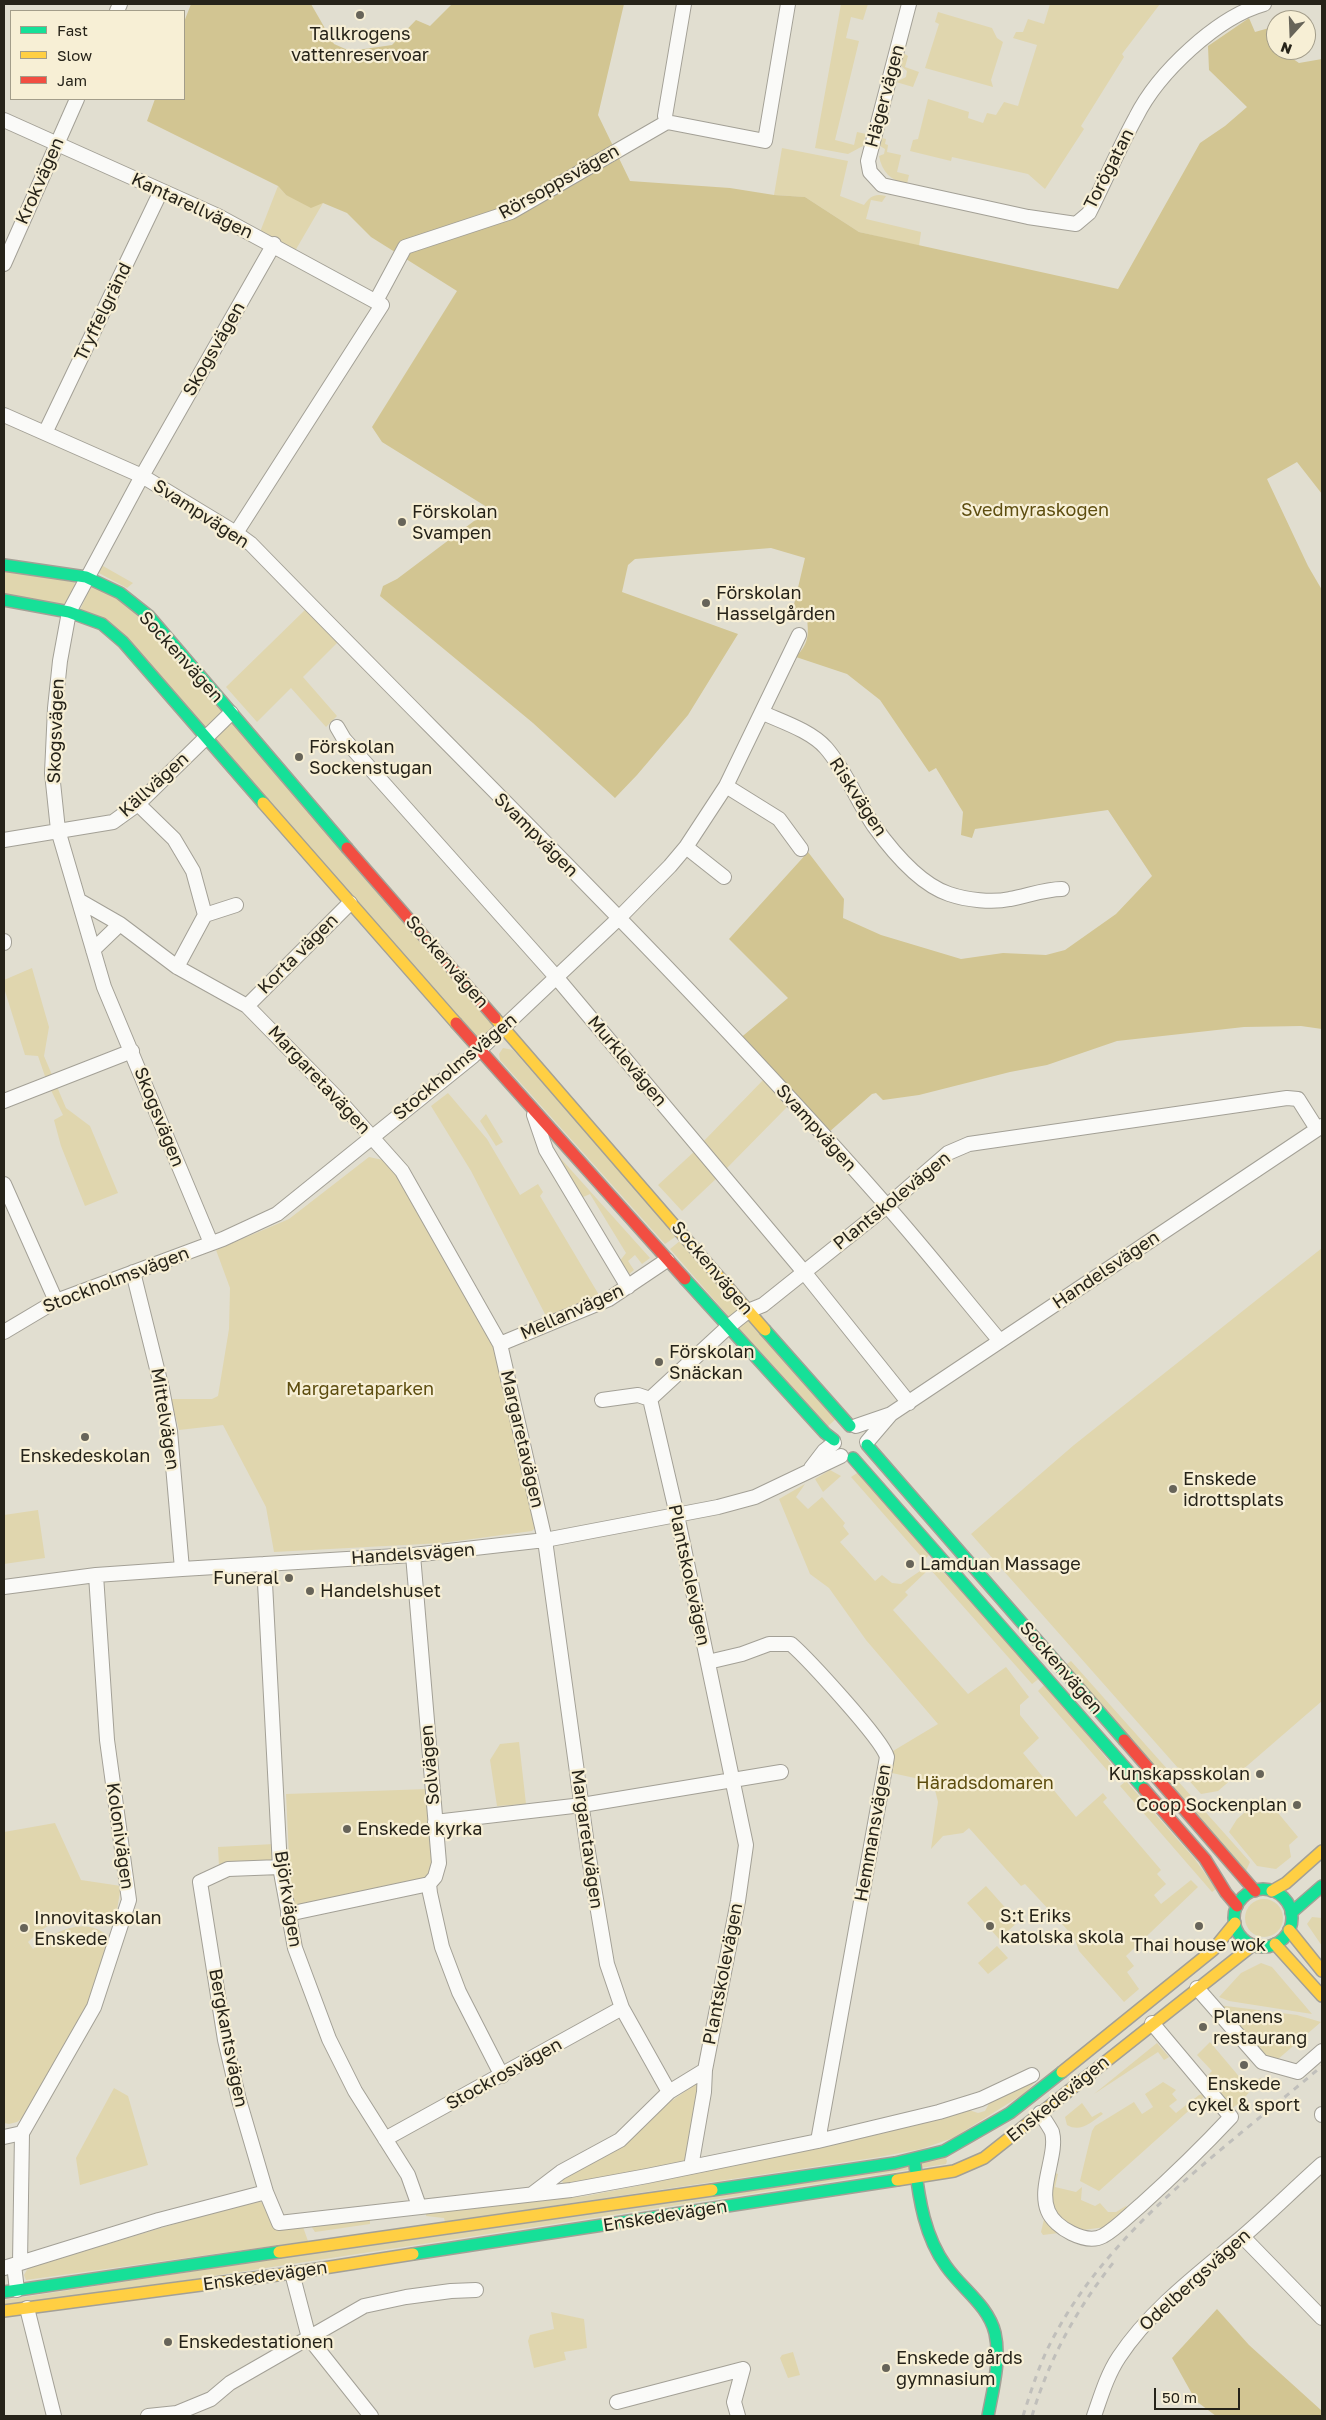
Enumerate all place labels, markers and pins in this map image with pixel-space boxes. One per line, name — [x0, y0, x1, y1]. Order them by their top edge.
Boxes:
marker: Tallkrogens vattenreservoar — [354, 9, 366, 21]
place label: Tallkrogens vattenreservoar — [291, 23, 429, 66]
place label: Förskolan Svampen — [412, 501, 497, 544]
marker: Förskolan Svampen — [396, 516, 408, 528]
place label: Förskolan Hasselgården — [716, 582, 836, 624]
marker: Förskolan Hasselgården — [700, 597, 712, 609]
place label: Förskolan Sockenstugan — [309, 736, 432, 779]
marker: Förskolan Sockenstugan — [293, 751, 305, 763]
place label: Förskolan Snäckan — [669, 1341, 754, 1384]
marker: Förskolan Snäckan — [653, 1356, 665, 1368]
marker: Enskedeskolan — [79, 1431, 91, 1443]
place label: Enskedeskolan — [20, 1445, 150, 1467]
place label: Enskede idrottsplats — [1183, 1468, 1284, 1510]
marker: Enskede idrottsplats — [1167, 1483, 1179, 1495]
place label: Lamduan Massage — [920, 1553, 1081, 1575]
marker: Lamduan Massage — [904, 1558, 916, 1570]
place label: Funeral — [213, 1567, 279, 1589]
marker: Funeral — [283, 1572, 295, 1584]
place label: Handelshuset — [320, 1580, 441, 1602]
marker: Handelshuset — [304, 1585, 316, 1597]
place label: Kunskapsskolan — [1109, 1763, 1250, 1785]
marker: Kunskapsskolan — [1254, 1768, 1266, 1780]
place label: Coop Sockenplan — [1136, 1794, 1287, 1816]
marker: Coop Sockenplan — [1291, 1799, 1303, 1811]
place label: Enskede kyrka — [357, 1818, 482, 1840]
marker: Enskede kyrka — [341, 1823, 353, 1835]
place label: S:t Eriks katolska skola — [1000, 1905, 1124, 1948]
place label: Innovitaskolan Enskede — [34, 1907, 162, 1950]
marker: S:t Eriks katolska skola — [984, 1920, 996, 1932]
marker: Thai house wok — [1193, 1920, 1205, 1932]
marker: Innovitaskolan Enskede — [18, 1922, 30, 1934]
place label: Thai house wok — [1132, 1934, 1266, 1956]
place label: Planens restaurang — [1213, 2006, 1307, 2048]
marker: Planens restaurang — [1197, 2021, 1209, 2033]
marker: Enskede cykel & sport — [1238, 2059, 1250, 2071]
place label: Enskede cykel & sport — [1188, 2073, 1300, 2116]
place label: Enskedestationen — [178, 2331, 333, 2353]
marker: Enskedestationen — [162, 2336, 174, 2348]
place label: Enskede gårds gymnasium — [896, 2347, 1023, 2390]
marker: Enskede gårds gymnasium — [880, 2362, 892, 2374]

